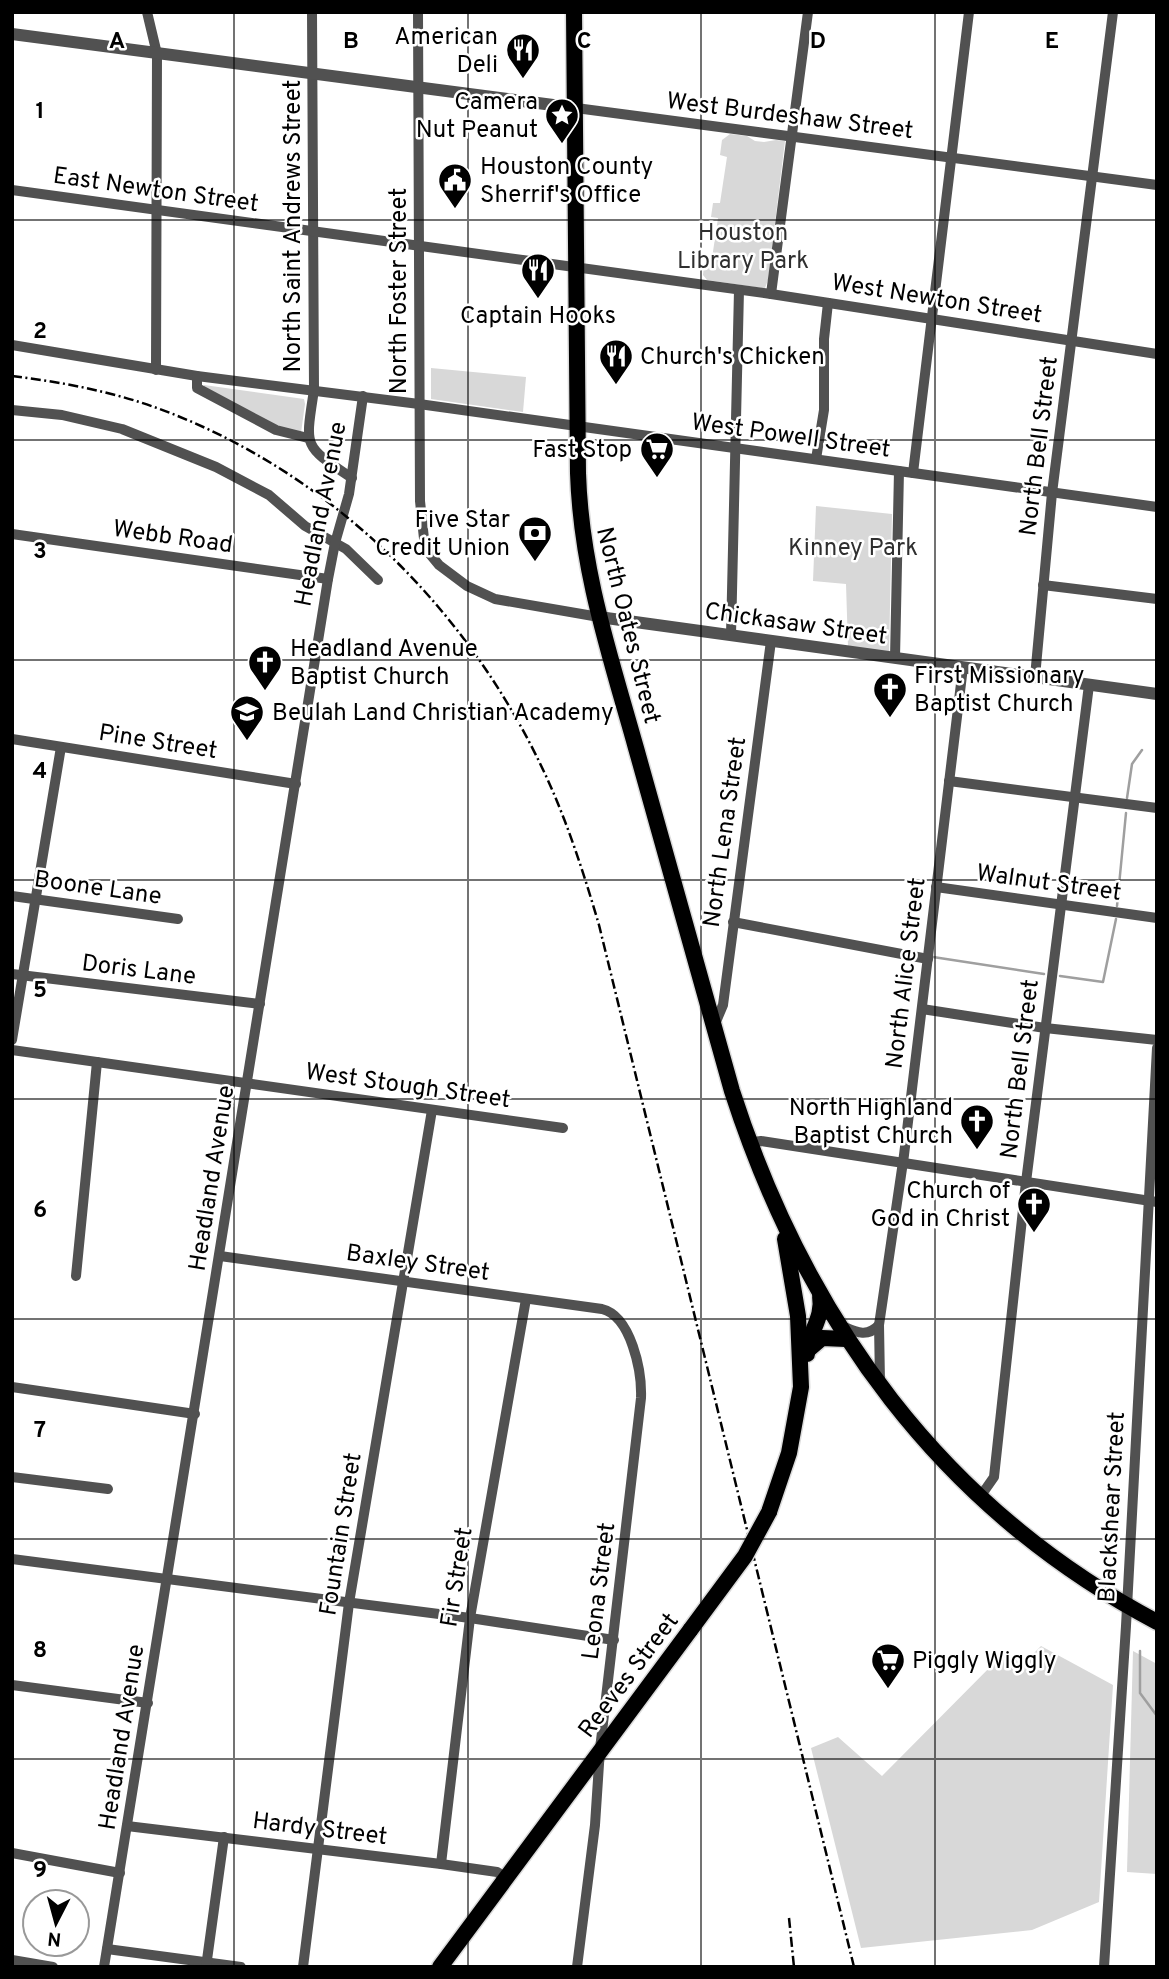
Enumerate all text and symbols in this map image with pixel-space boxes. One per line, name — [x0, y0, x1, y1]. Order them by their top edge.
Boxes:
place label: American Deli — [394, 23, 498, 81]
text: A — [109, 28, 125, 57]
text: B — [343, 28, 359, 57]
text: C — [577, 28, 591, 57]
text: D — [810, 28, 826, 57]
text: E — [1045, 28, 1059, 57]
restaurant icon: American Deli — [504, 31, 542, 80]
street label: North Saint Andrews Street — [279, 80, 309, 372]
street label: West Burdeshaw Street — [665, 87, 915, 147]
place label: Camera Nut Peanut — [416, 88, 538, 146]
place icon: Camera Nut Peanut — [543, 96, 581, 145]
text: 1 — [35, 98, 45, 127]
place label: Houston County Sherrif's Office — [480, 153, 653, 211]
public building icon: Houston County Sherrif's Office — [436, 161, 474, 210]
street label: East Newton Street — [51, 162, 260, 220]
street label: North Foster Street — [385, 188, 415, 394]
park label: Houston Library Park — [677, 219, 809, 277]
restaurant icon: Captain Hooks — [519, 251, 557, 300]
street label: West Newton Street — [829, 269, 1044, 331]
place label: Captain Hooks — [460, 302, 616, 332]
text: 2 — [33, 318, 47, 347]
restaurant icon: Church's Chicken — [597, 337, 635, 386]
place label: Church's Chicken — [640, 343, 825, 373]
street label: North Bell Street — [1014, 355, 1066, 538]
street label: West Powell Street — [689, 408, 892, 466]
street label: Headland Avenue — [289, 419, 355, 609]
supermarket icon: Fast Stop — [638, 430, 676, 479]
place label: Fast Stop — [532, 436, 632, 466]
place label: Five Star Credit Union — [375, 506, 510, 564]
bank icon: Five Star Credit Union — [516, 514, 554, 563]
street label: Webb Road — [111, 515, 235, 561]
street label: North Oates Street — [588, 524, 666, 727]
park label: Kinney Park — [788, 534, 918, 564]
text: 3 — [33, 538, 47, 567]
street label: Chickasaw Street — [702, 597, 889, 653]
place label: Headland Avenue Baptist Church — [290, 635, 478, 693]
church icon: Headland Avenue Baptist Church — [246, 643, 284, 692]
place label: First Missionary Baptist Church — [914, 662, 1085, 720]
church icon: First Missionary Baptist Church — [871, 670, 909, 719]
school or university icon: Beulah Land Christian Academy — [228, 693, 266, 742]
place label: Beulah Land Christian Academy — [272, 699, 614, 729]
street label: Pine Street — [96, 719, 219, 767]
street label: North Lena Street — [698, 735, 754, 930]
text: 4 — [33, 758, 47, 787]
street label: Walnut Street — [974, 859, 1123, 909]
street label: Boone Lane — [32, 865, 163, 913]
street label: North Alice Street — [880, 876, 934, 1071]
street label: Doris Lane — [80, 949, 198, 993]
text: 5 — [33, 977, 47, 1006]
street label: North Bell Street — [995, 978, 1047, 1161]
street label: West Stough Street — [303, 1058, 512, 1116]
street label: Headland Avenue — [183, 1083, 242, 1273]
place label: North Highland Baptist Church — [789, 1094, 953, 1152]
church icon: North Highland Baptist Church — [958, 1102, 996, 1151]
place label: Church of God in Christ — [871, 1177, 1010, 1235]
church icon: Church of God in Christ — [1015, 1185, 1053, 1234]
text: 6 — [33, 1197, 47, 1226]
street label: Baxley Street — [344, 1239, 491, 1289]
street label: Blackshear Street — [1093, 1411, 1133, 1603]
text: 7 — [34, 1417, 46, 1446]
street label: Fountain Street — [314, 1451, 370, 1618]
street label: Leona Street — [577, 1521, 623, 1662]
street label: Fir Street — [435, 1525, 481, 1629]
street label: Reeves Street — [573, 1608, 686, 1745]
text: 8 — [33, 1637, 47, 1666]
supermarket icon: Piggly Wiggly — [869, 1641, 907, 1690]
street label: Headland Avenue — [93, 1642, 152, 1832]
place label: Piggly Wiggly — [912, 1647, 1056, 1677]
street label: Hardy Street — [251, 1807, 389, 1853]
text: 9 — [33, 1857, 47, 1886]
north arrow — [21, 1888, 91, 1958]
text: N — [46, 1925, 62, 1951]

